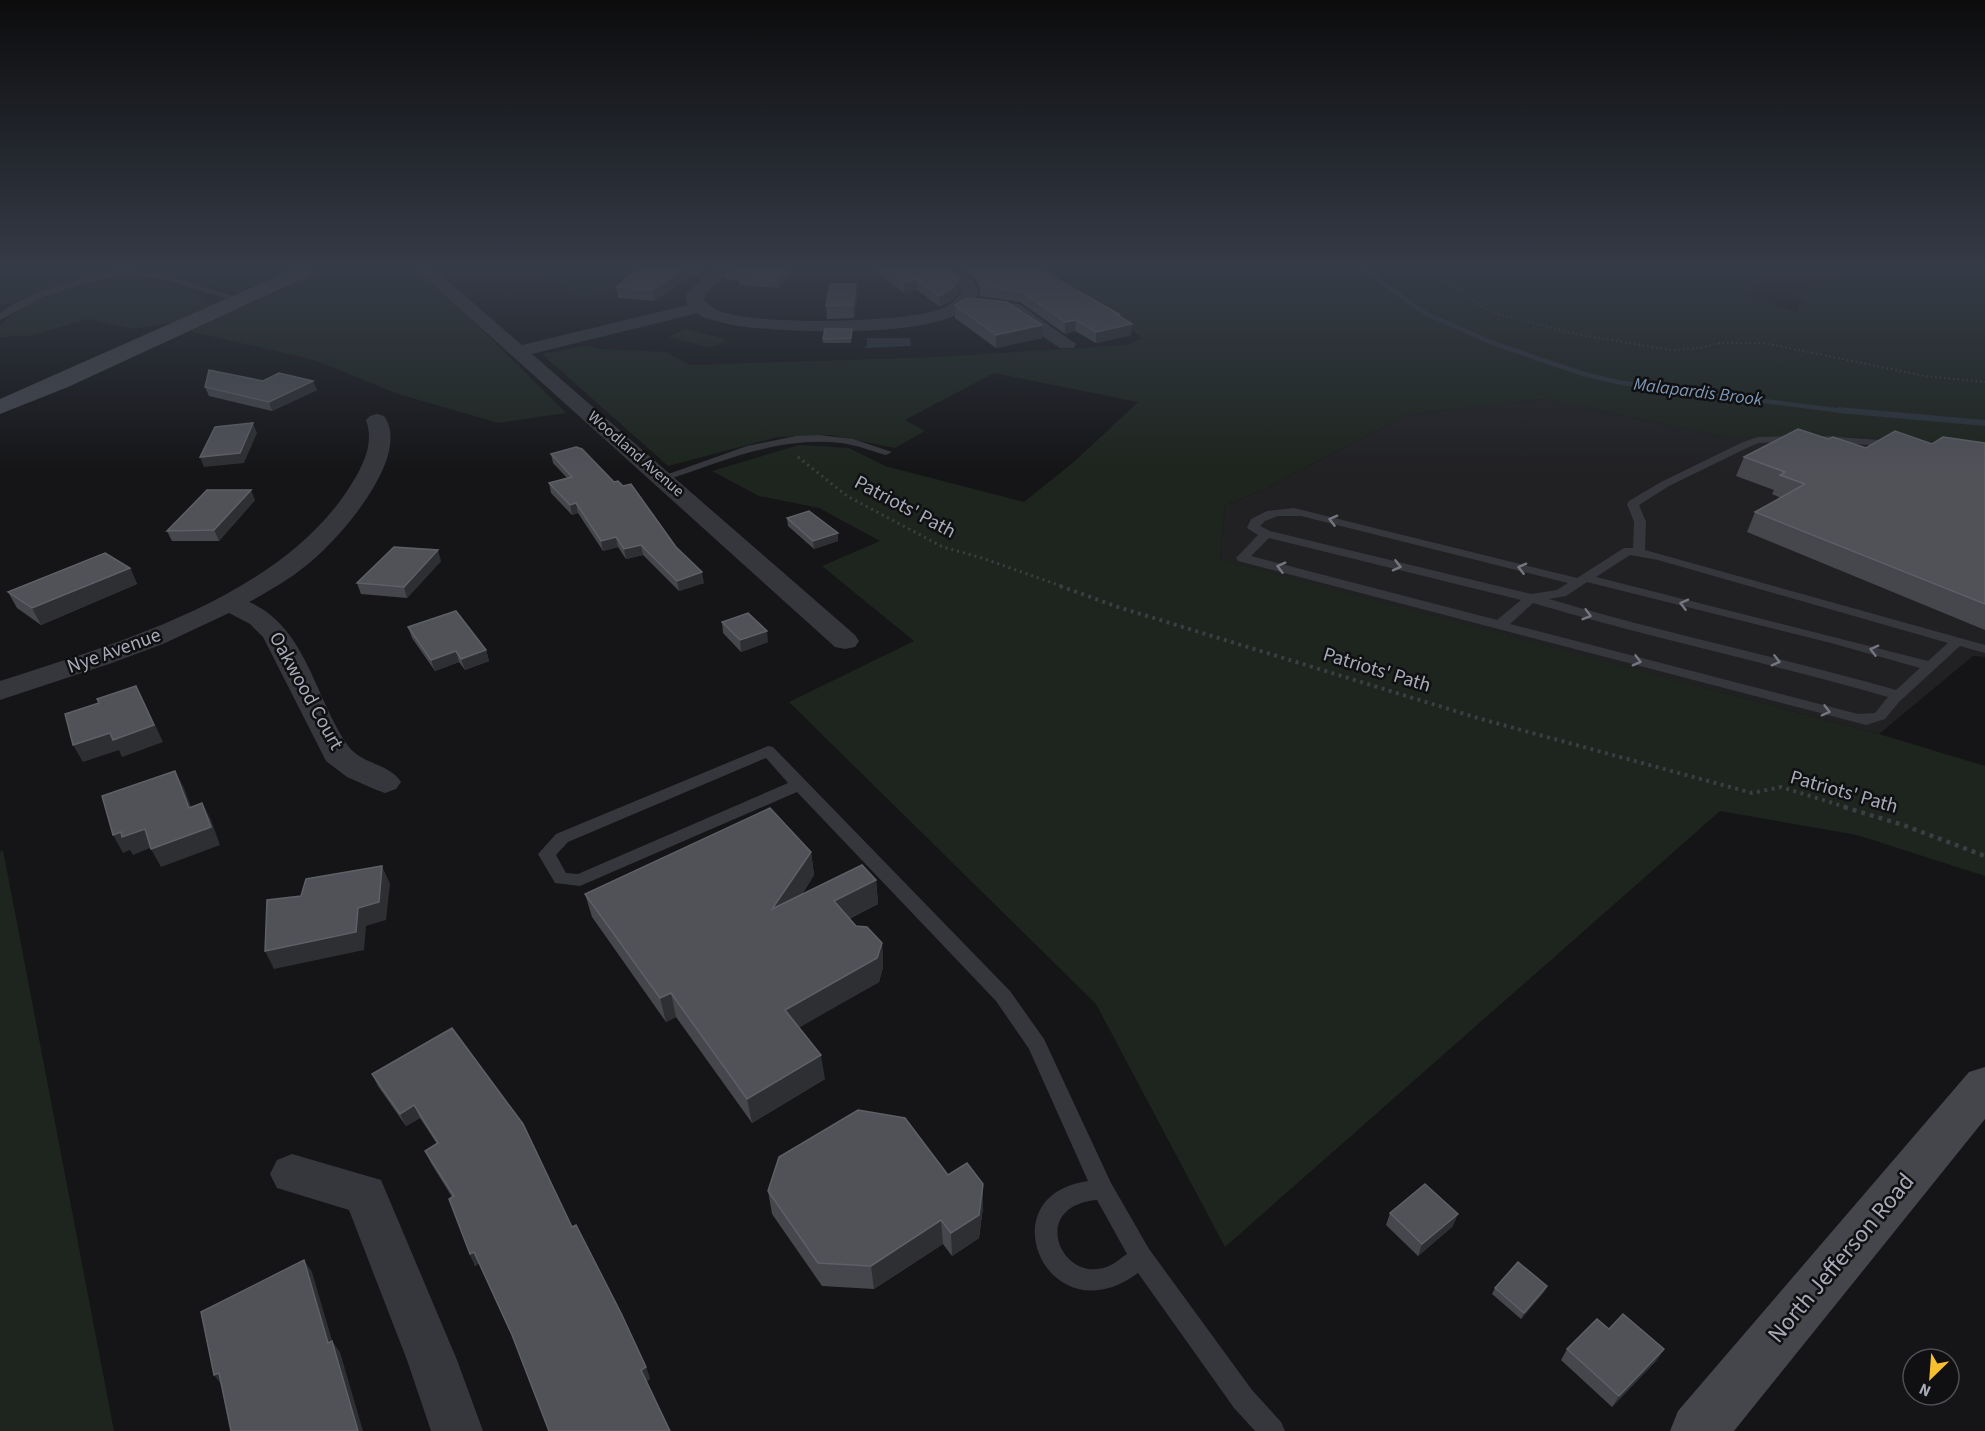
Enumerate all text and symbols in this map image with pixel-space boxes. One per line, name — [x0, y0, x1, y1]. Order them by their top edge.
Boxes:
water label: Malapardis Brook — [1632, 372, 1764, 412]
street label: Woodland Avenue — [583, 406, 689, 502]
street label: Patriots' Path — [849, 469, 961, 545]
one-way arrow — [1328, 514, 1338, 527]
one-way arrow — [1392, 558, 1402, 571]
one-way arrow — [1276, 562, 1287, 574]
one-way arrow — [1517, 563, 1528, 575]
one-way arrow — [1680, 598, 1690, 611]
one-way arrow — [1581, 608, 1592, 620]
street label: Nye Avenue — [63, 621, 165, 681]
street label: Oakwood Court — [262, 627, 350, 755]
street label: Patriots' Path — [1320, 640, 1434, 700]
one-way arrow — [1869, 645, 1880, 657]
one-way arrow — [1632, 654, 1642, 666]
one-way arrow — [1771, 654, 1781, 667]
one-way arrow — [1821, 703, 1831, 716]
street label: Patriots' Path — [1787, 763, 1901, 821]
street label: North Jefferson Road — [1759, 1165, 1923, 1351]
north arrow — [1901, 1347, 1961, 1407]
text: N — [1916, 1377, 1935, 1402]

